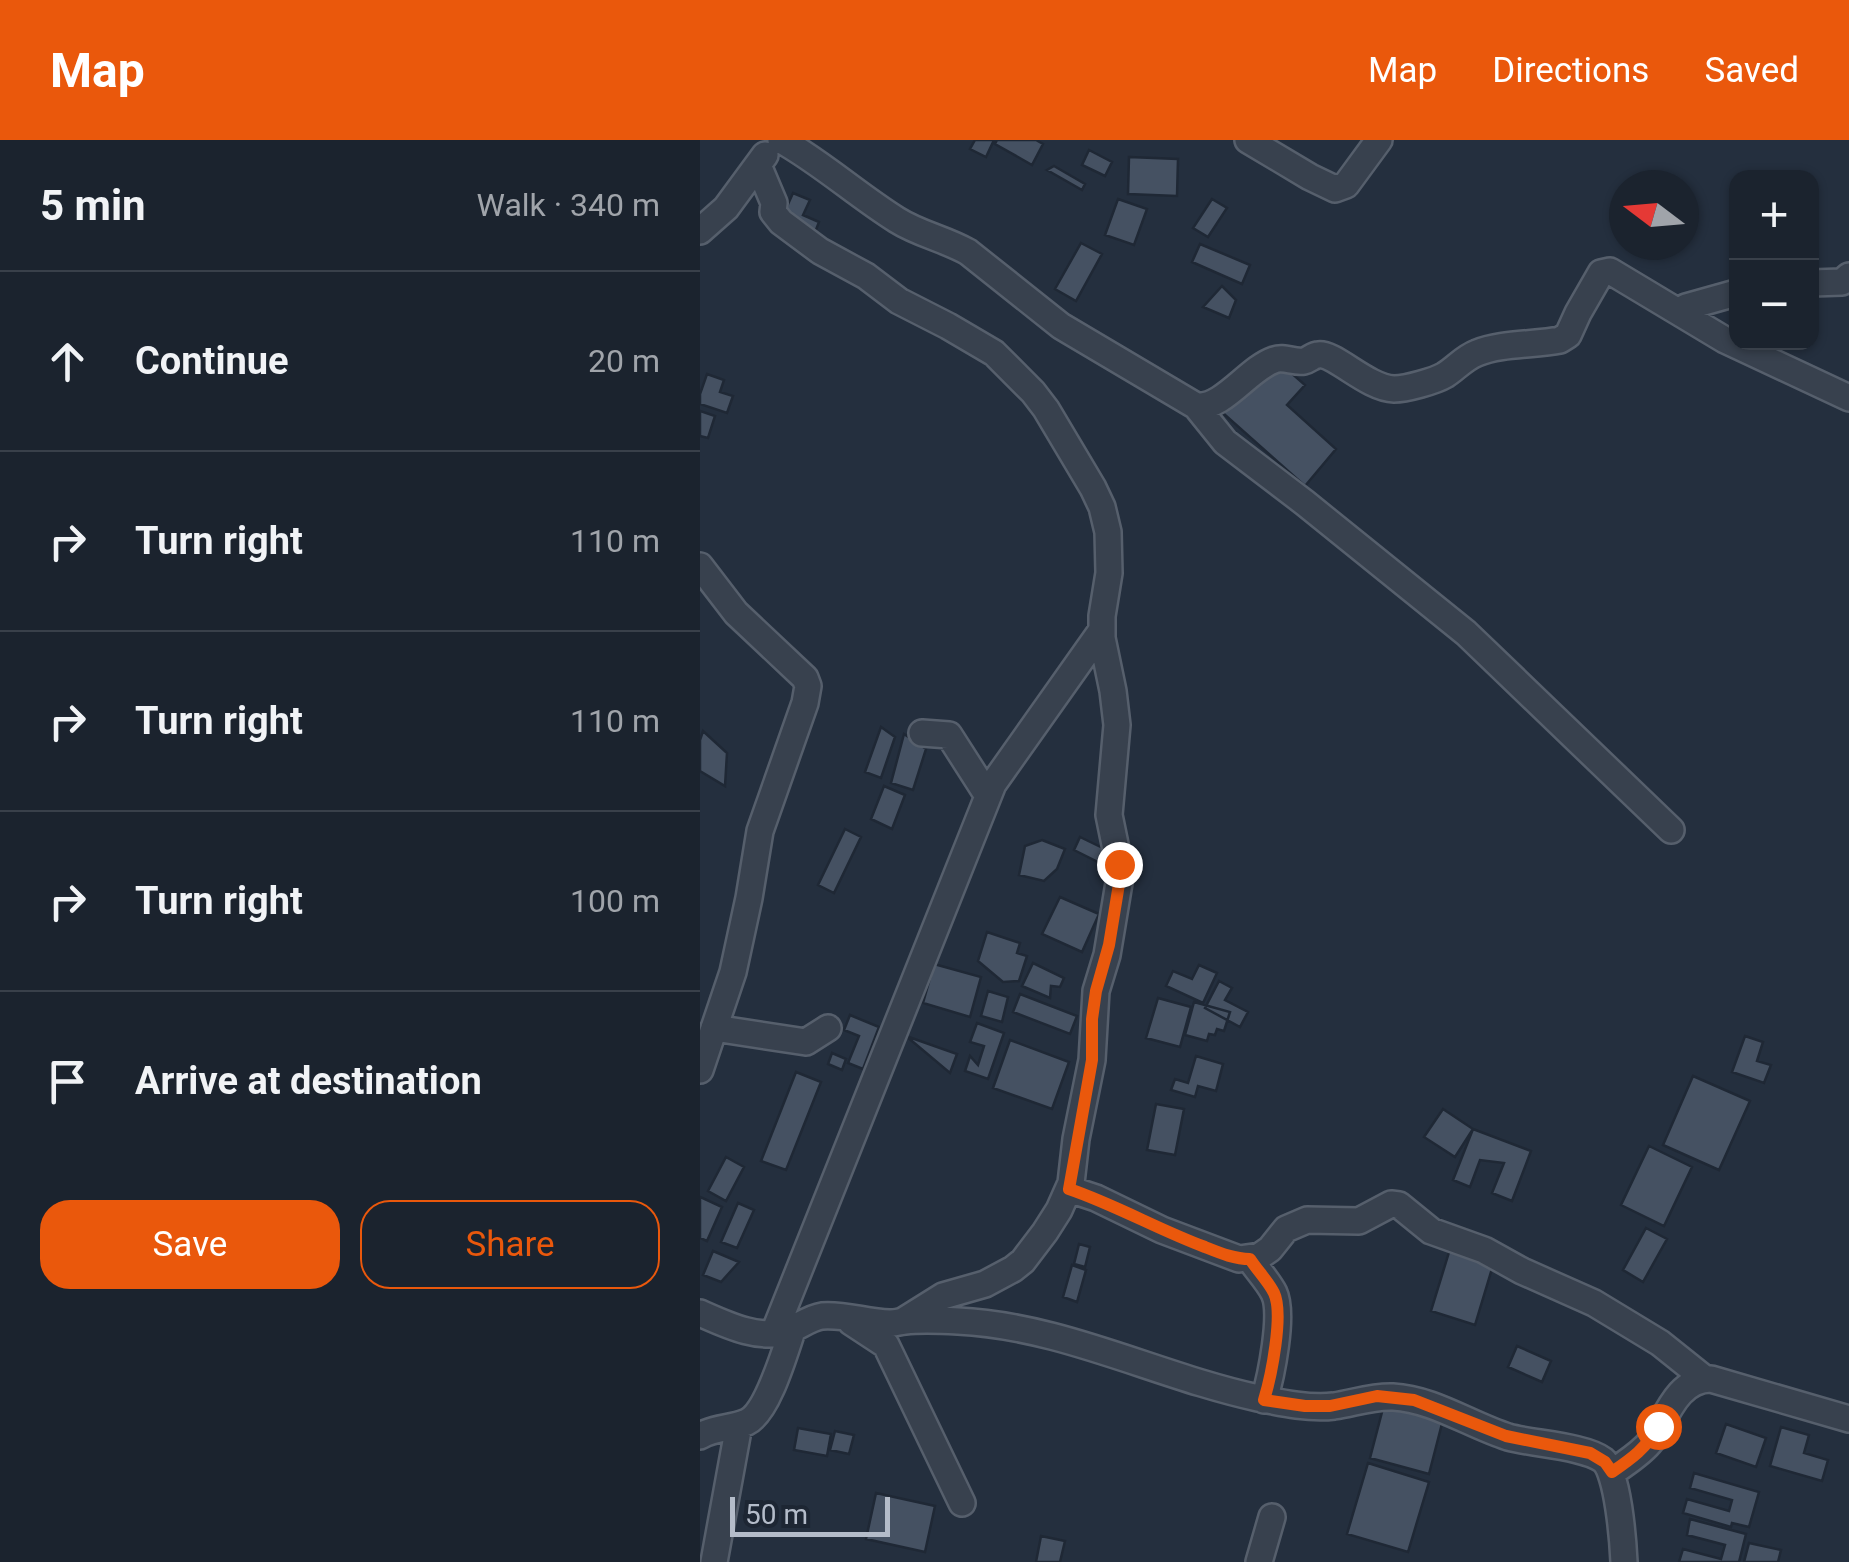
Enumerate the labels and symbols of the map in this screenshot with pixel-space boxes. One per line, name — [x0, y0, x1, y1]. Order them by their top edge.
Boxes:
north arrow — [1609, 170, 1699, 260]
route end — [1097, 842, 1143, 888]
route start — [1636, 1404, 1682, 1450]
scale bar — [730, 1492, 890, 1536]

